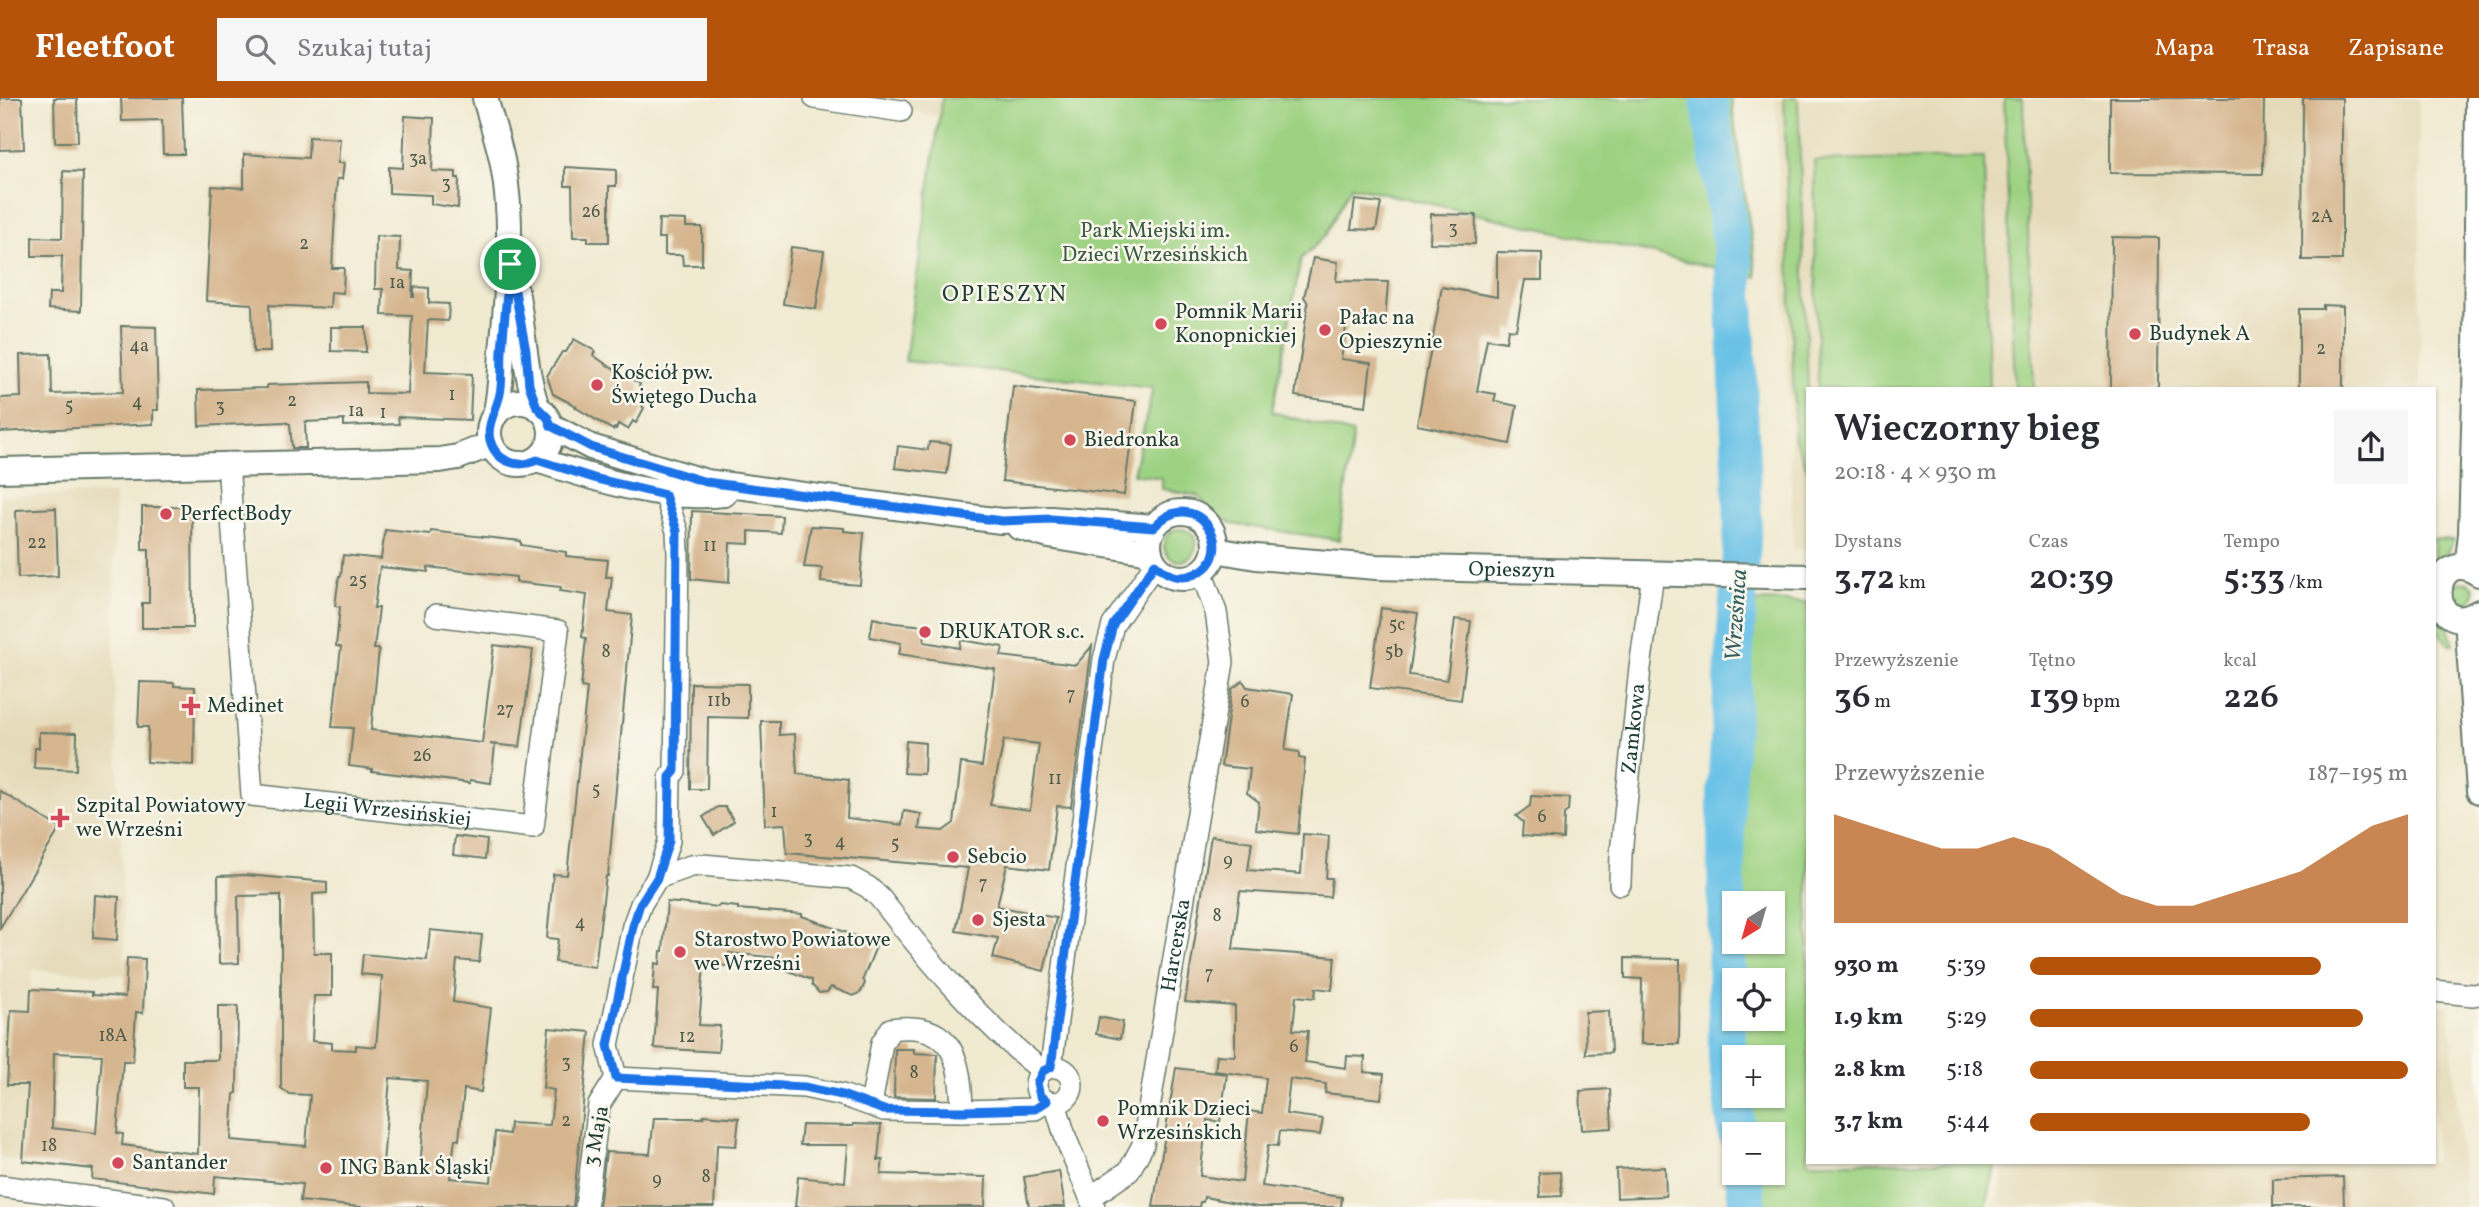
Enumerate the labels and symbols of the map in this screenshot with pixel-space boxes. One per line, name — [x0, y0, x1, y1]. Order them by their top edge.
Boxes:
house number: 3a — [409, 147, 427, 172]
house number: 3 — [441, 172, 451, 197]
house number: 26 — [582, 200, 600, 225]
house number: 2A — [2311, 205, 2333, 230]
park label: Park Miejski im. Dzieci Wrzesińskich — [1062, 217, 1248, 270]
house number: 3 — [1448, 217, 1458, 242]
house number: 2 — [299, 232, 309, 257]
pin — [480, 234, 540, 294]
house number: 1a — [389, 271, 405, 296]
district label: OPIESZYN — [942, 279, 1068, 311]
place label: Pomnik Marii Konopnickiej — [1175, 298, 1303, 351]
place label: Pałac na Opieszynie — [1339, 304, 1442, 357]
marker: Pomnik Marii Konopnickiej — [1153, 316, 1169, 332]
place label: Budynek A — [2149, 320, 2250, 349]
marker: Pałac na Opieszynie — [1317, 322, 1333, 338]
marker: Budynek A — [2127, 326, 2143, 342]
house number: 4a — [129, 334, 149, 359]
house number: 2 — [2316, 337, 2326, 362]
place label: Kościół pw. Świętego Ducha — [611, 359, 757, 412]
marker: Kościół pw. Świętego Ducha — [589, 377, 605, 393]
house number: 1 — [449, 383, 455, 408]
house number: 2 — [287, 389, 297, 414]
house number: 4 — [132, 390, 142, 415]
house number: 5 — [65, 394, 73, 419]
house number: 3 — [215, 395, 225, 420]
house number: 1a — [348, 399, 364, 424]
house number: 1 — [380, 401, 386, 426]
place label: Biedronka — [1084, 426, 1180, 455]
marker: Biedronka — [1062, 432, 1078, 448]
place label: PerfectBody — [180, 500, 293, 529]
marker: PerfectBody — [158, 506, 174, 522]
house number: 22 — [27, 531, 47, 556]
house number: 11 — [703, 534, 717, 559]
street label: Opieszyn — [1468, 555, 1556, 586]
water label: Wrześnica — [1718, 568, 1756, 662]
house number: 25 — [349, 569, 367, 594]
house number: 5c — [1389, 613, 1405, 638]
place label: DRUKATOR s.c. — [939, 618, 1085, 647]
marker: DRUKATOR s.c. — [917, 624, 933, 640]
house number: 8 — [601, 640, 611, 665]
house number: 5b — [1385, 640, 1403, 665]
street label: Zamkowa — [1615, 682, 1653, 775]
house number: 7 — [1067, 683, 1075, 708]
house number: 11b — [707, 689, 731, 714]
house number: 6 — [1240, 690, 1250, 715]
place label: Medinet — [207, 692, 284, 721]
marker: Medinet — [181, 696, 201, 716]
house number: 27 — [496, 698, 514, 723]
house number: 26 — [413, 744, 431, 769]
house number: 11 — [1048, 767, 1062, 792]
house number: 5 — [592, 778, 600, 803]
street label: Legii Wrzesińskiej — [302, 786, 473, 834]
place label: Szpital Powiatowy we Wrześni — [76, 792, 247, 845]
house number: 1 — [771, 800, 777, 825]
house number: 6 — [1537, 805, 1547, 830]
marker: Szpital Powiatowy we Wrześni — [50, 808, 70, 828]
house number: 3 — [803, 827, 813, 852]
house number: 4 — [835, 830, 845, 855]
house number: 5 — [891, 832, 899, 857]
place label: Sebcio — [967, 843, 1027, 872]
marker: Sebcio — [945, 849, 961, 865]
house number: 9 — [1223, 849, 1233, 874]
house number: 7 — [979, 872, 987, 897]
north arrow — [1722, 891, 1785, 954]
street label: Harcerska — [1154, 896, 1198, 994]
house number: 8 — [1212, 904, 1222, 929]
place label: Sjesta — [992, 906, 1046, 935]
house number: 4 — [575, 911, 585, 936]
marker: Sjesta — [970, 912, 986, 928]
place label: Starostwo Powiatowe we Wrześni — [694, 926, 891, 979]
marker: Starostwo Powiatowe we Wrześni — [672, 944, 688, 960]
house number: 7 — [1205, 962, 1213, 987]
house number: 18A — [99, 1024, 128, 1049]
house number: 12 — [679, 1025, 695, 1050]
house number: 6 — [1289, 1035, 1299, 1060]
house number: 3 — [561, 1051, 571, 1076]
house number: 8 — [909, 1061, 919, 1086]
place label: Pomnik Dzieci Wrzesińskich — [1117, 1095, 1251, 1148]
street label: 3 Maja — [577, 1103, 617, 1169]
house number: 2 — [561, 1109, 571, 1134]
marker: Pomnik Dzieci Wrzesińskich — [1095, 1113, 1111, 1129]
house number: 18 — [41, 1134, 57, 1159]
place label: Santander — [132, 1149, 228, 1178]
place label: ING Bank Śląski — [340, 1154, 489, 1183]
marker: Santander — [110, 1155, 126, 1171]
marker: ING Bank Śląski — [318, 1160, 334, 1176]
house number: 8 — [701, 1165, 711, 1190]
house number: 9 — [652, 1168, 662, 1193]

